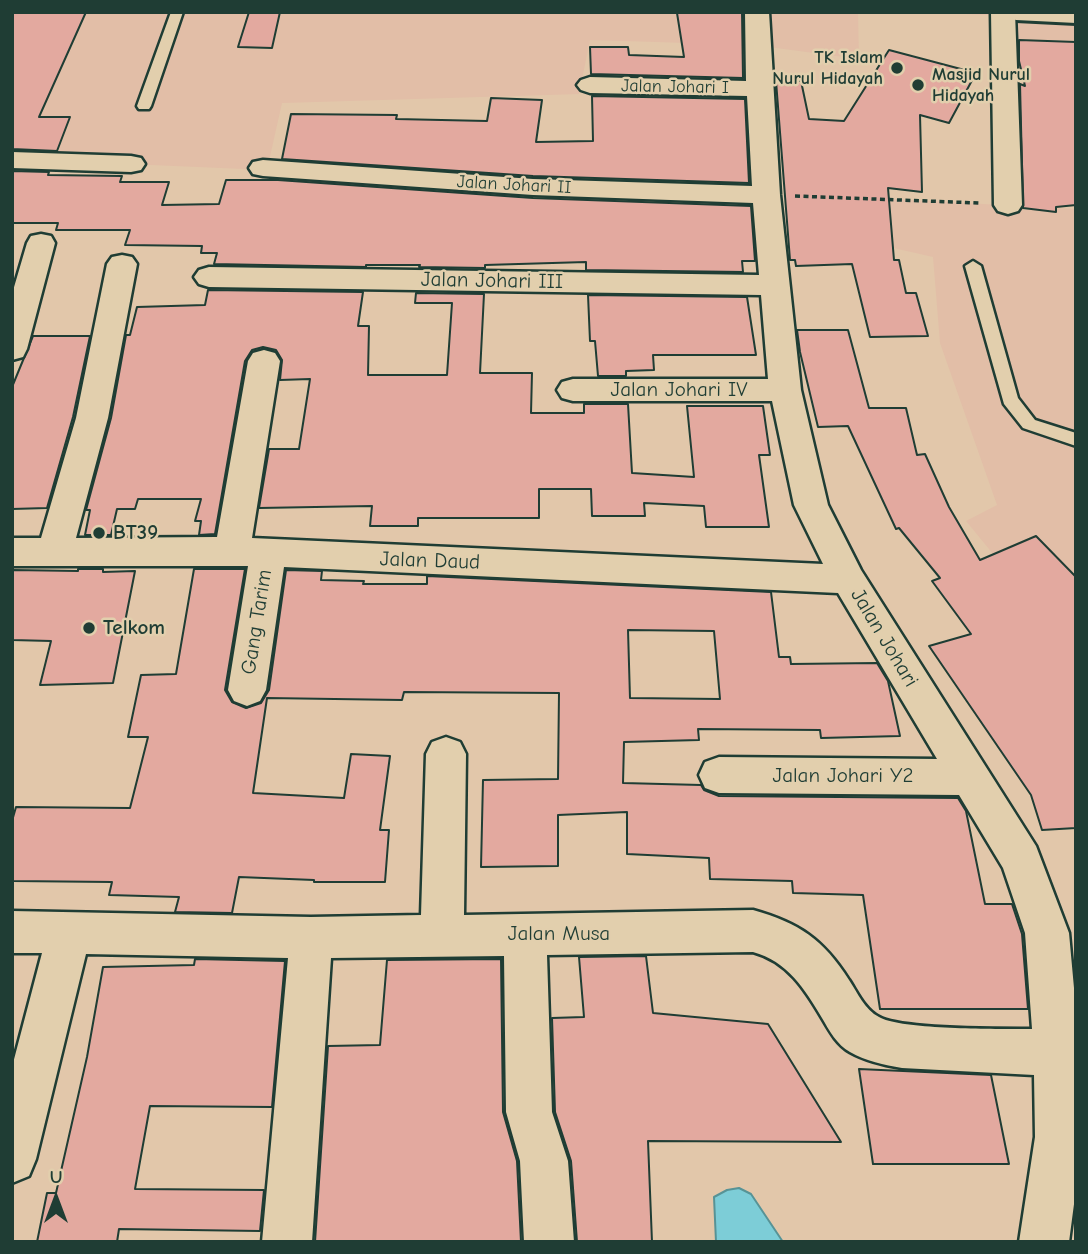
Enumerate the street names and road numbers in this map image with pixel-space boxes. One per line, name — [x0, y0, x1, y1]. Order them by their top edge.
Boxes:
street label: Jalan Johari I — [621, 75, 729, 99]
street label: Jalan Johari II — [456, 171, 572, 199]
street label: Jalan Johari III — [421, 267, 563, 295]
street label: Jalan Johari IV — [611, 377, 747, 403]
street label: Jalan Daud — [379, 547, 481, 575]
street label: Gang Tarim — [236, 568, 278, 676]
street label: Jalan Johari — [845, 584, 923, 692]
street label: Jalan Johari Y2 — [773, 763, 913, 789]
street label: Jalan Musa — [508, 921, 610, 947]

